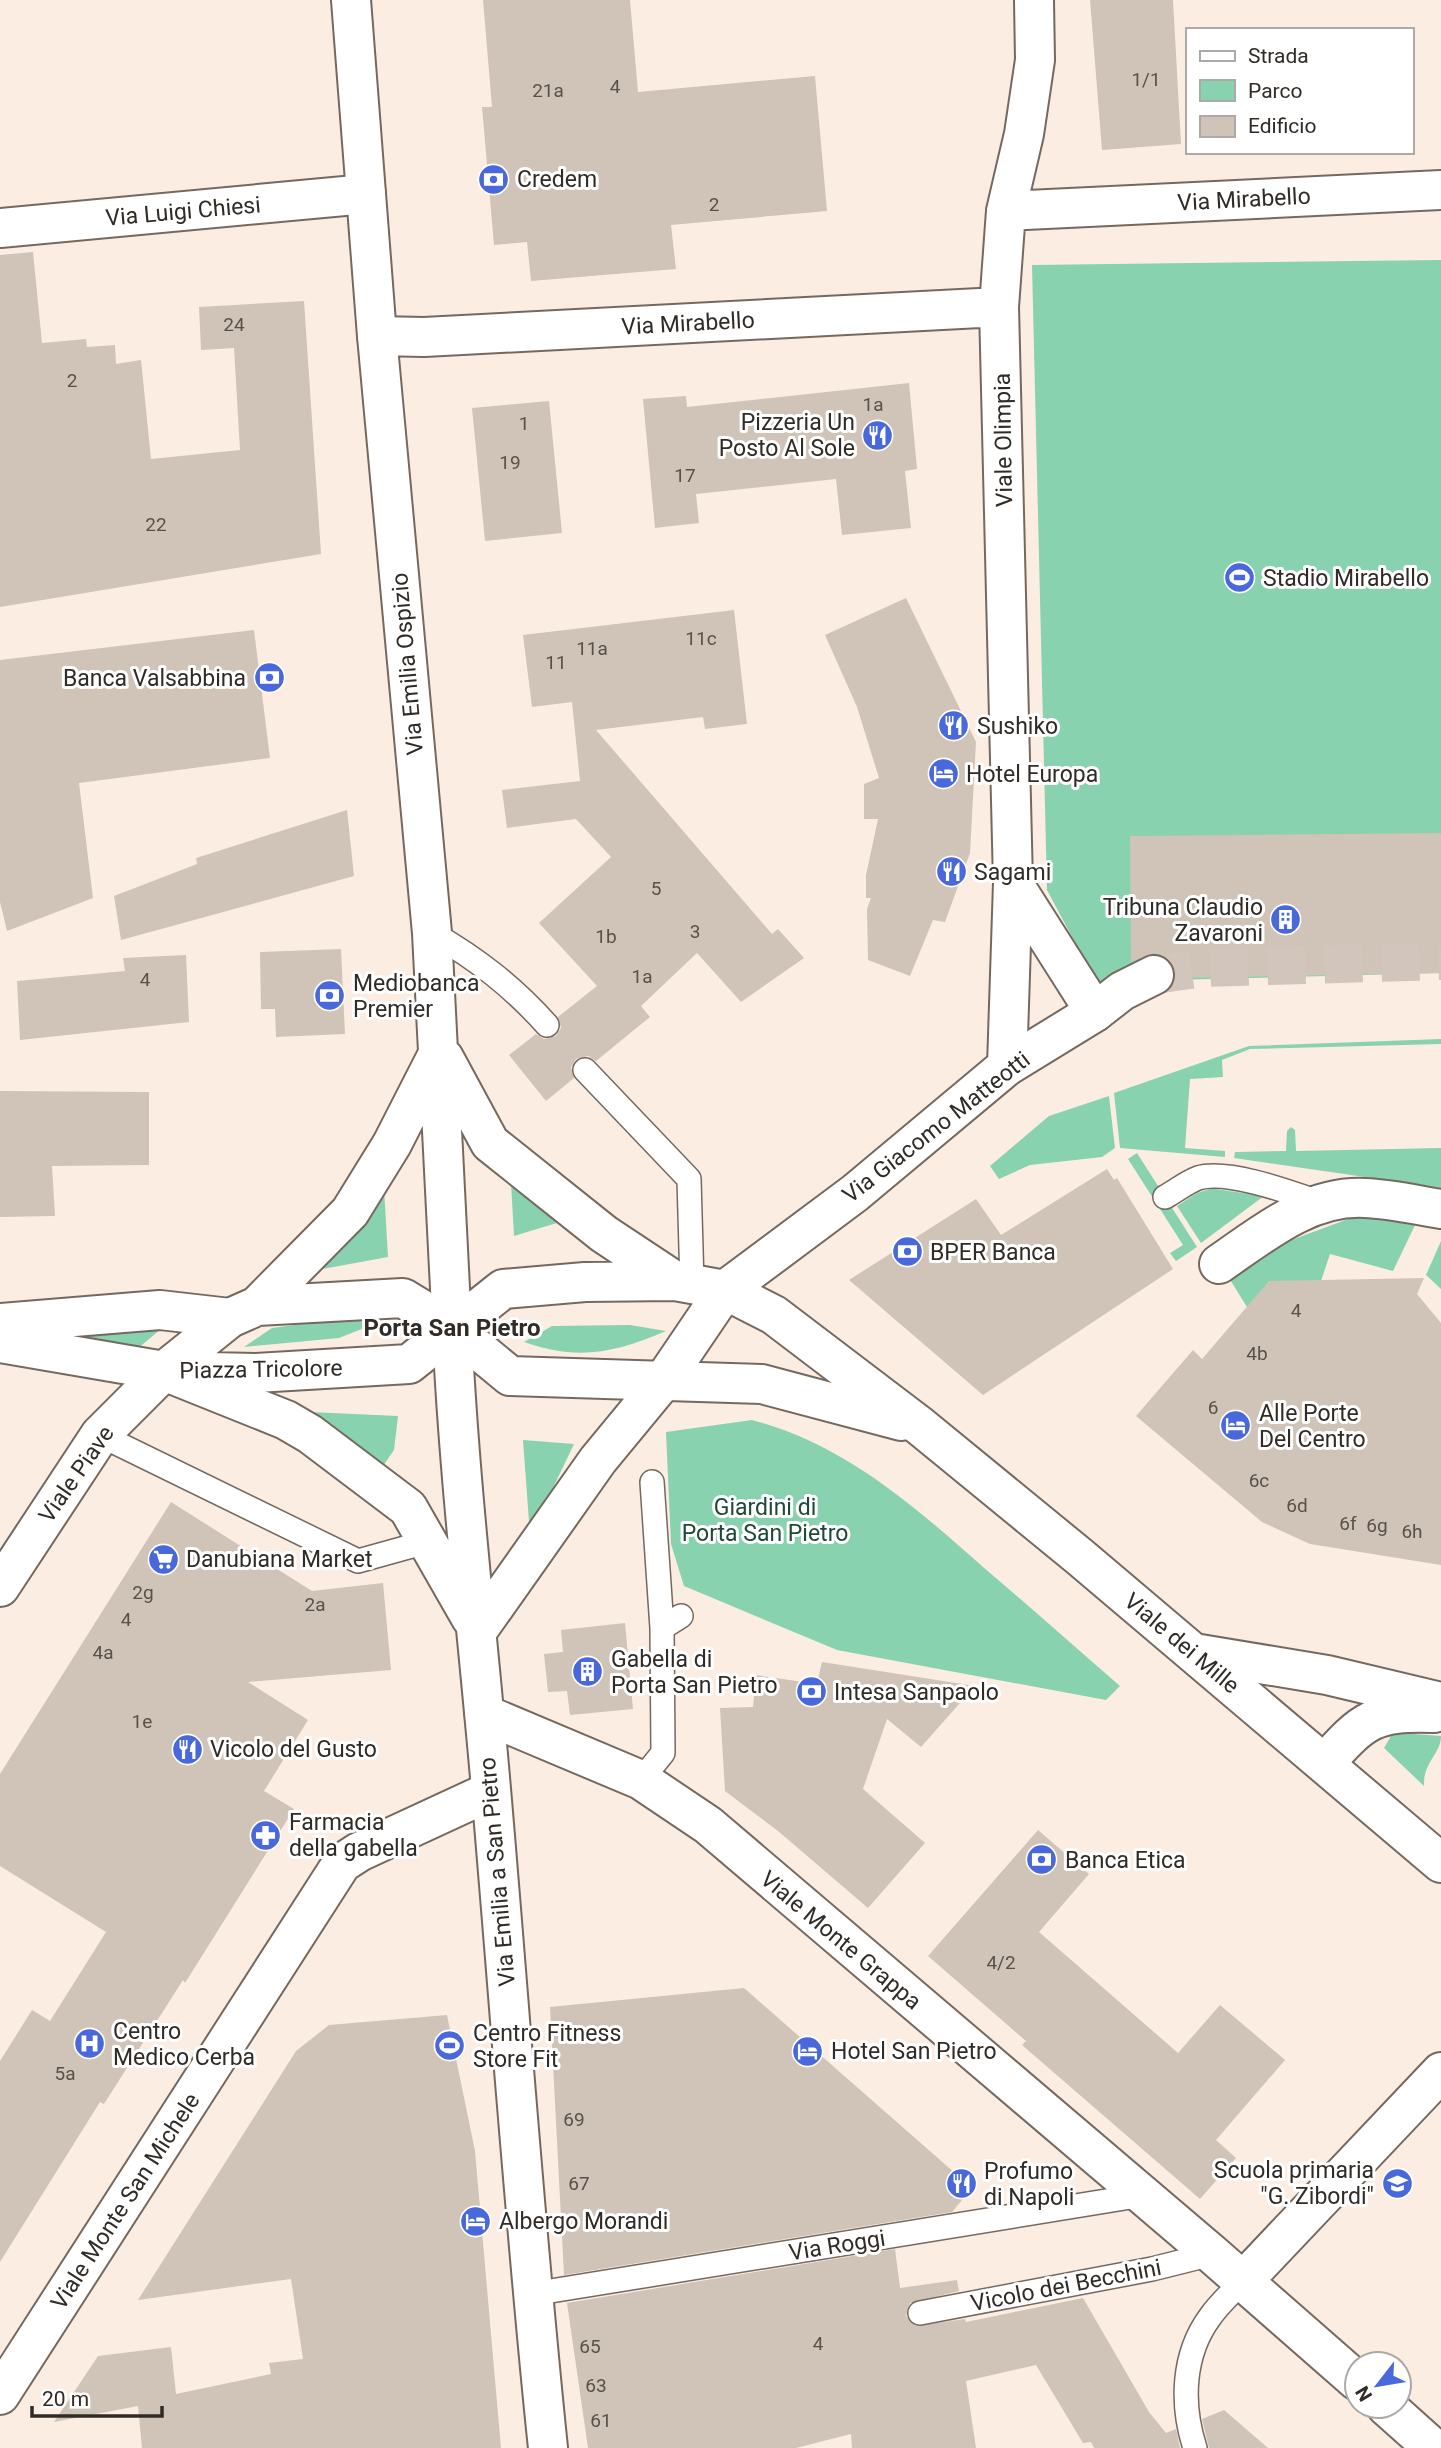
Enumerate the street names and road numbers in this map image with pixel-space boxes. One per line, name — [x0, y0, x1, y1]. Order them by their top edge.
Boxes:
street label: Via Mirabello — [1177, 183, 1311, 216]
street label: Via Luigi Chiesi — [104, 191, 262, 232]
street label: Via Mirabello — [621, 307, 755, 340]
street label: Viale Olimpia — [989, 373, 1018, 507]
street label: Via Emilia Ospizio — [386, 572, 429, 756]
street label: Via Giacomo Matteotti — [837, 1046, 1035, 1209]
street label: Piazza Tricolore — [179, 1355, 343, 1384]
street label: Viale Piave — [33, 1421, 120, 1528]
street label: Viale dei Mille — [1119, 1587, 1245, 1699]
street label: Via Emilia a San Pietro — [474, 1756, 521, 1988]
street label: Viale Monte Grappa — [755, 1865, 927, 2015]
street label: Viale Monte San Michele — [45, 2088, 206, 2315]
street label: Via Roggi — [787, 2225, 887, 2266]
street label: Vicolo dei Becchini — [969, 2254, 1164, 2317]

